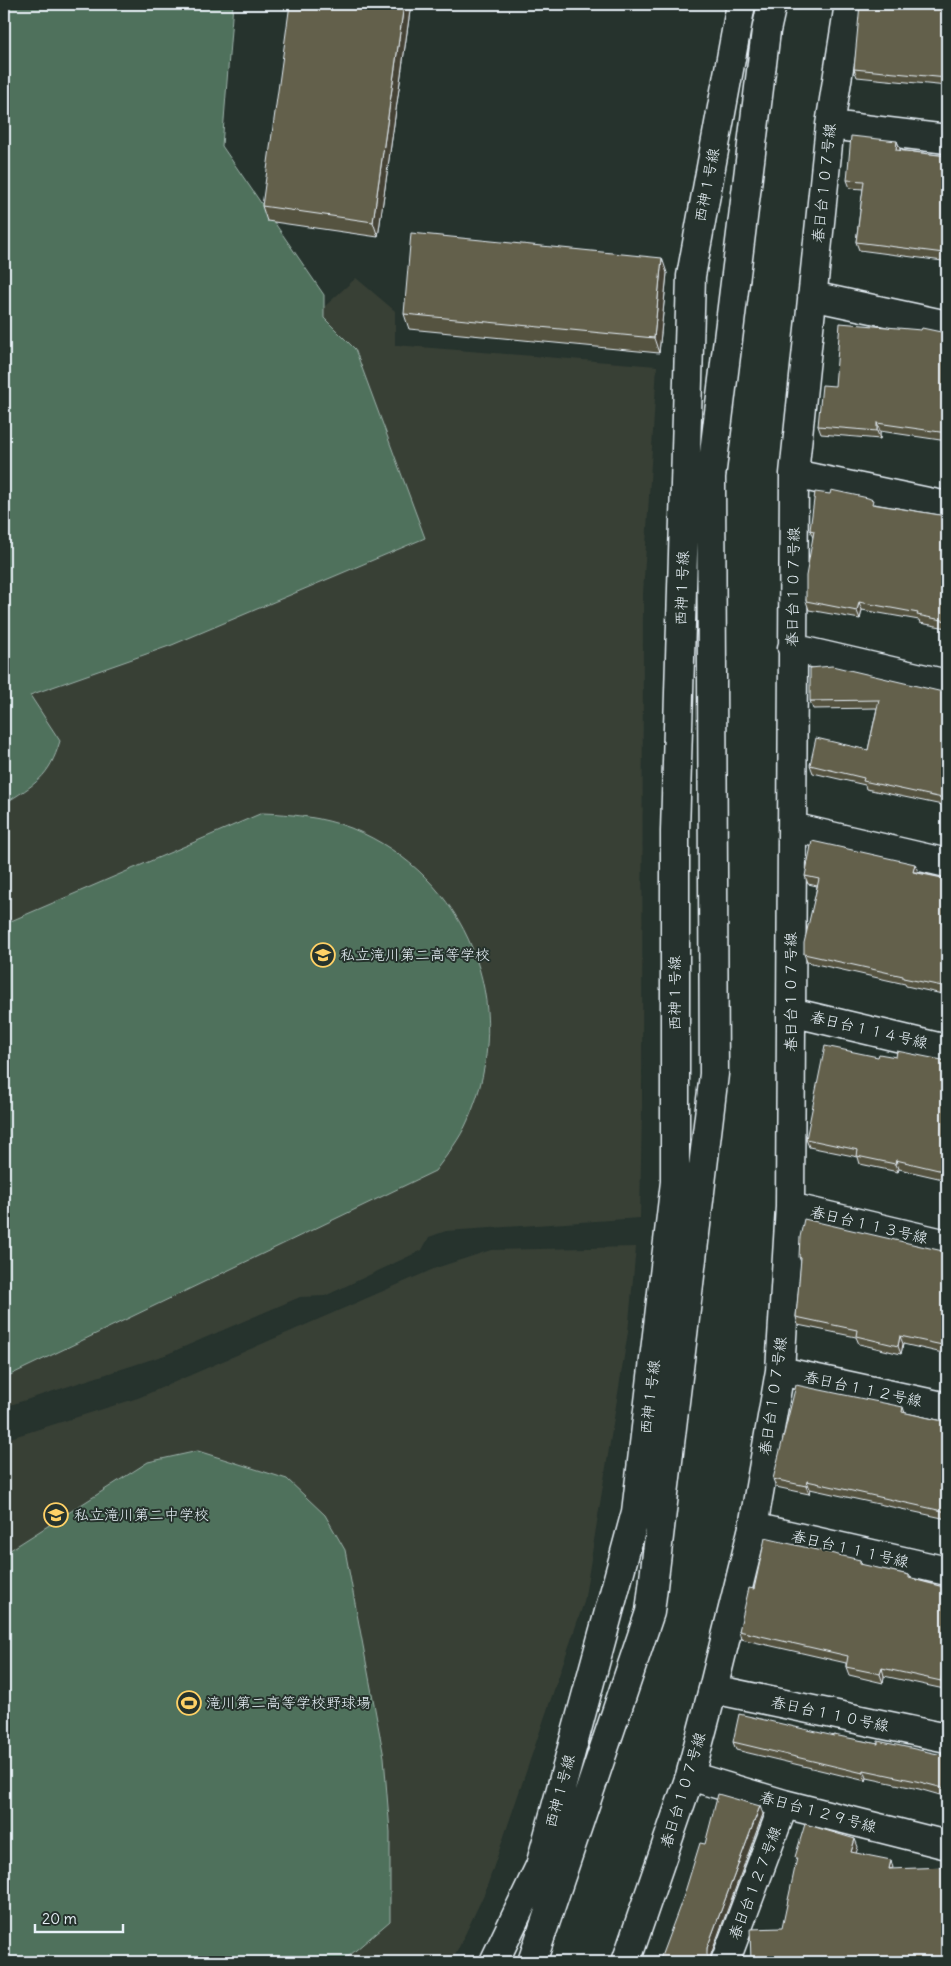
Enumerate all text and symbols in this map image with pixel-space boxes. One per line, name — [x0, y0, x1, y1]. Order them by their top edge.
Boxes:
street label: 春日台１０７号線 — [808, 122, 839, 244]
street label: 西神１号線 — [690, 146, 723, 224]
street label: 春日台１０７号線 — [782, 527, 803, 647]
street label: 西神１号線 — [671, 550, 692, 626]
street label: 春日台１０７号線 — [781, 932, 800, 1052]
school or university icon: 私立滝川第二高等学校 — [310, 942, 336, 968]
place label: 私立滝川第二高等学校 — [340, 945, 490, 964]
street label: 西神１号線 — [665, 955, 684, 1031]
street label: 春日台１１４号線 — [809, 1007, 930, 1052]
street label: 春日台１１３号線 — [809, 1202, 930, 1247]
street label: 春日台１０７号線 — [755, 1335, 790, 1457]
street label: 西神１号線 — [636, 1359, 664, 1435]
street label: 春日台１１２号線 — [802, 1367, 924, 1410]
school or university icon: 私立滝川第二中学校 — [43, 1502, 69, 1528]
place label: 私立滝川第二中学校 — [74, 1505, 209, 1524]
street label: 春日台１１１号線 — [790, 1526, 911, 1571]
sports icon: 滝川第二高等学校野球場 — [176, 1690, 202, 1716]
street label: 春日台１１０号線 — [769, 1692, 891, 1735]
place label: 滝川第二高等学校野球場 — [206, 1693, 371, 1712]
street label: 春日台１０７号線 — [656, 1730, 709, 1850]
street label: 西神１号線 — [541, 1752, 578, 1830]
street label: 春日台１２９号線 — [758, 1787, 879, 1836]
street label: 春日台１２７号線 — [724, 1823, 785, 1942]
scale bar — [35, 1901, 122, 1933]
text: 20 m — [42, 1909, 77, 1928]

